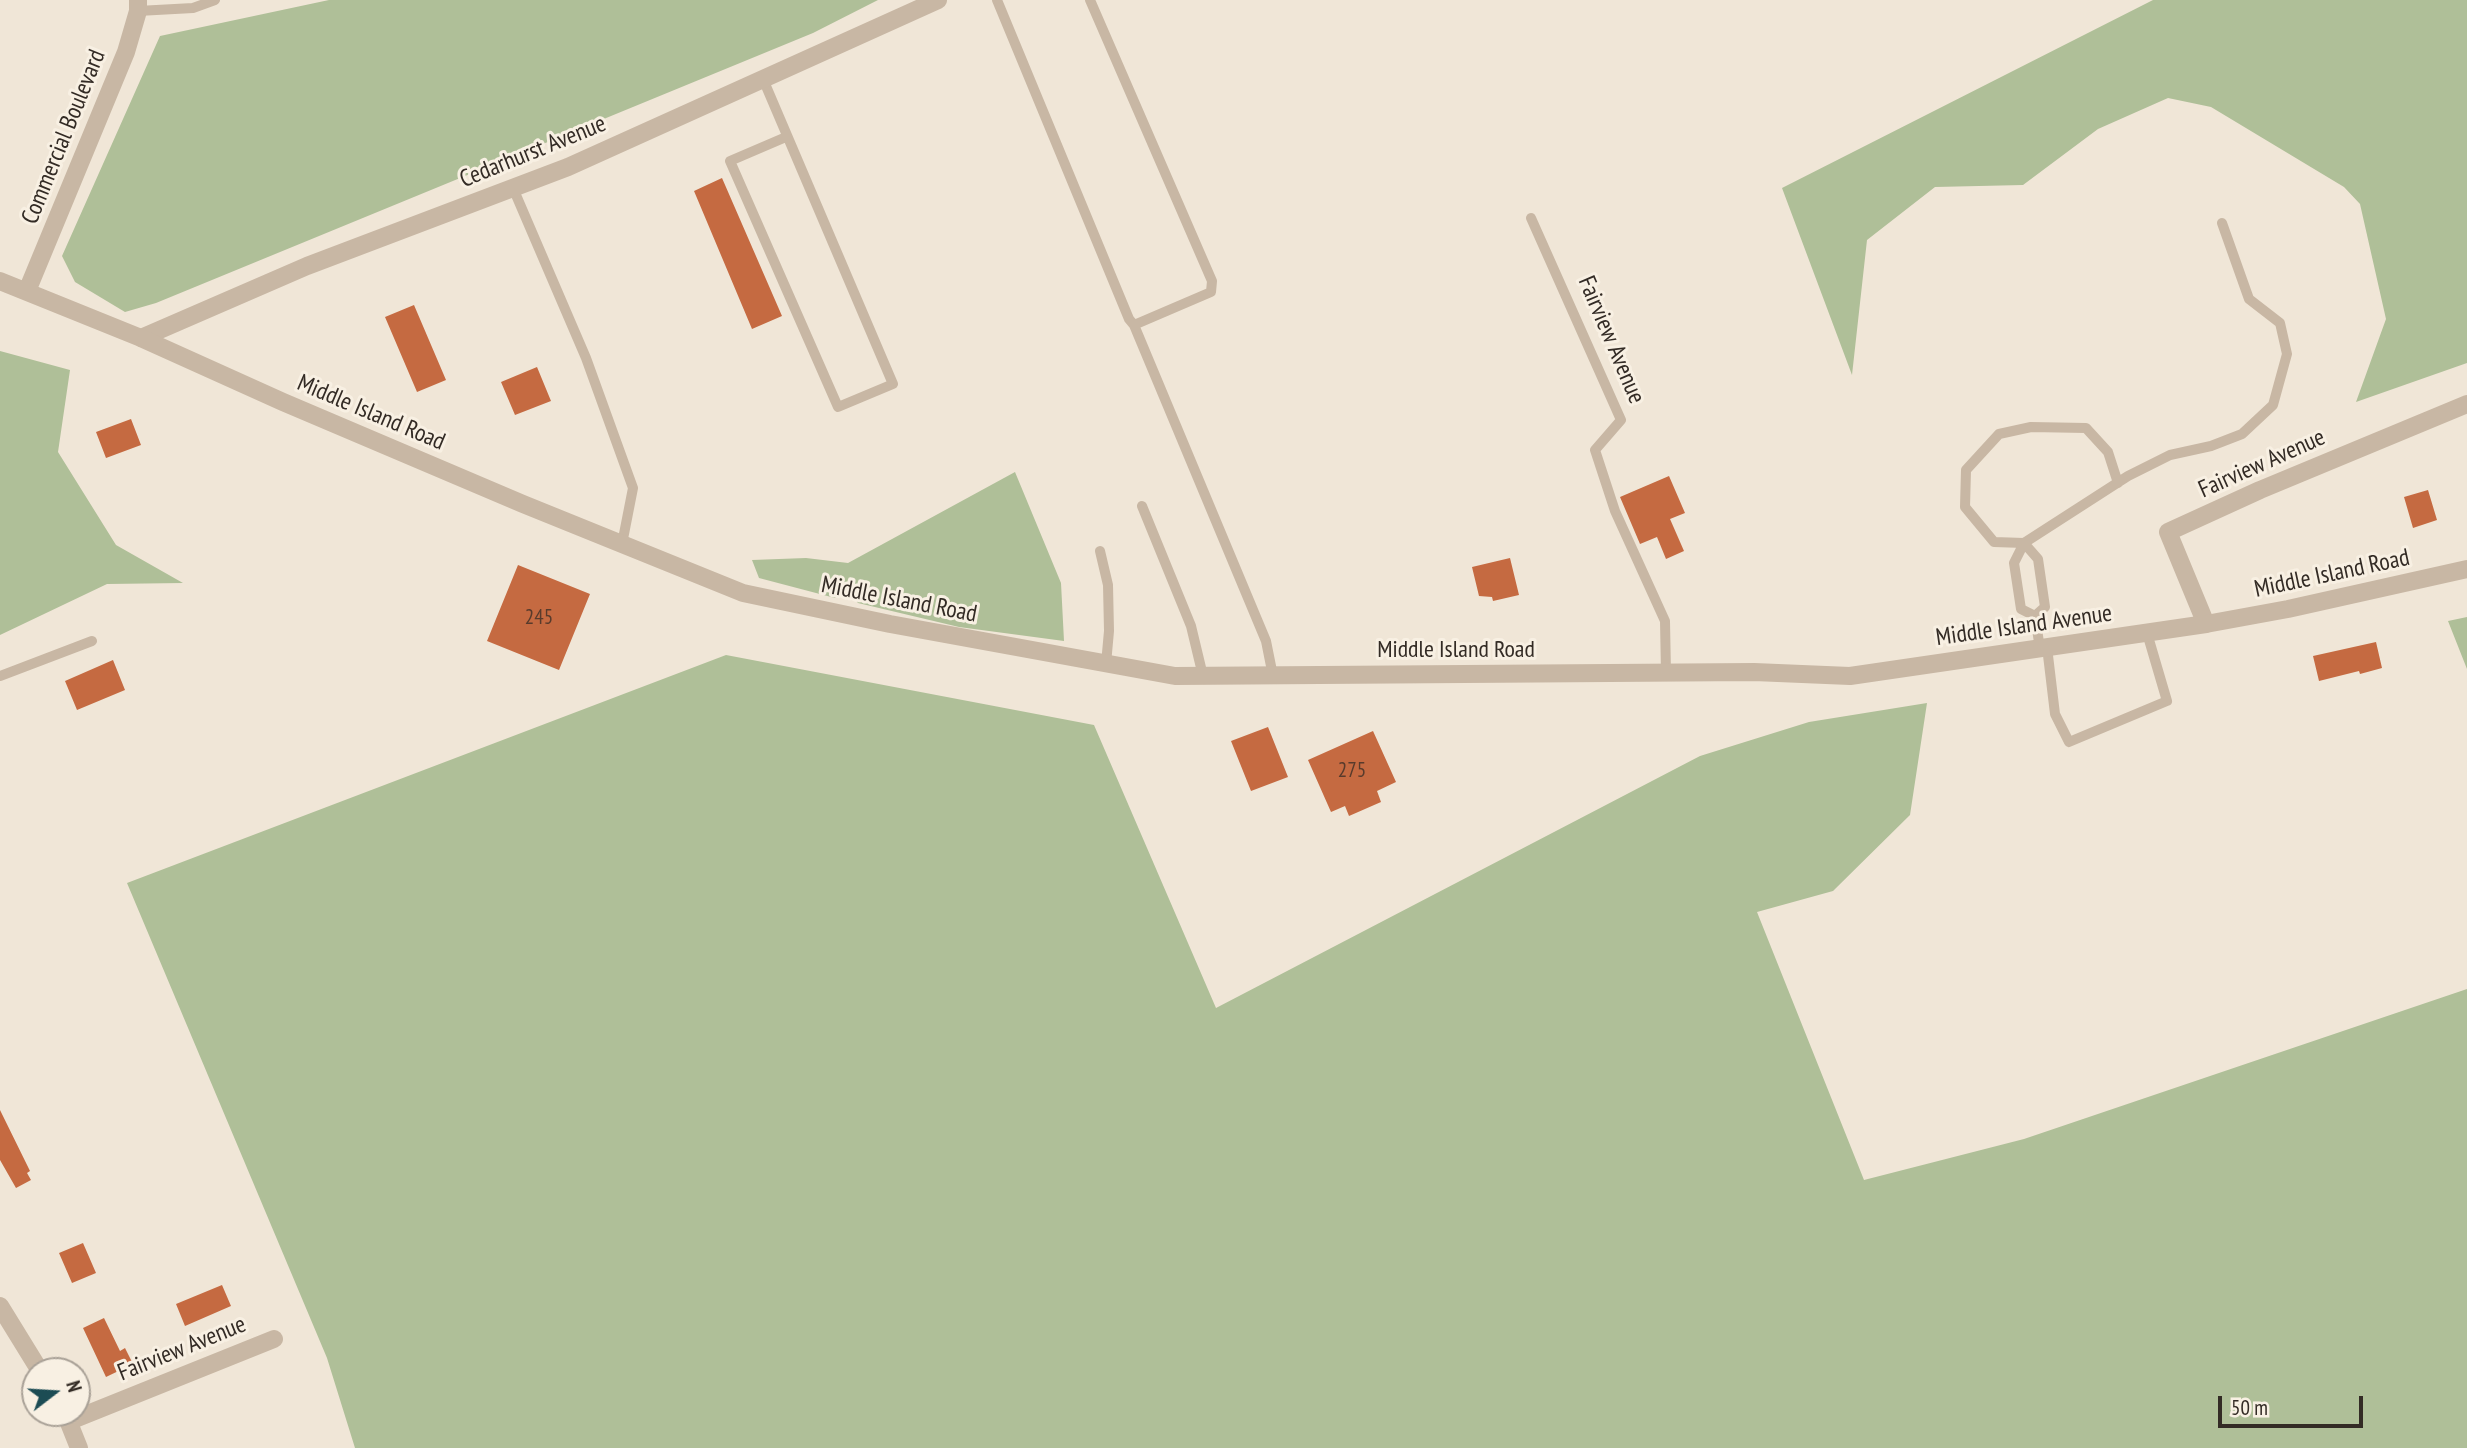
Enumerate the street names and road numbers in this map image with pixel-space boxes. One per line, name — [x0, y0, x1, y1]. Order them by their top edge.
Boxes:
street label: Commercial Boulevard — [16, 46, 112, 228]
street label: Cedarhurst Avenue — [456, 110, 610, 194]
street label: Fairview Avenue — [1571, 272, 1651, 408]
street label: Middle Island Road — [293, 369, 449, 457]
street label: Fairview Avenue — [2194, 423, 2330, 505]
street label: Middle Island Road — [2252, 544, 2412, 604]
street label: Middle Island Road — [819, 571, 979, 629]
street label: Middle Island Avenue — [1934, 599, 2114, 653]
street label: Middle Island Road — [1377, 636, 1535, 664]
street label: Fairview Avenue — [114, 1310, 250, 1388]

